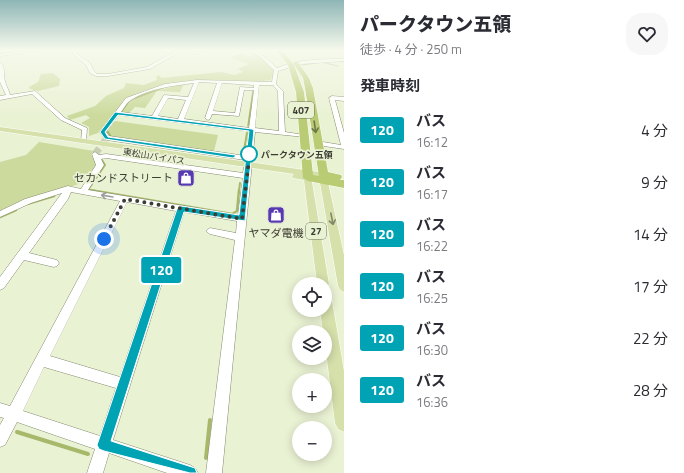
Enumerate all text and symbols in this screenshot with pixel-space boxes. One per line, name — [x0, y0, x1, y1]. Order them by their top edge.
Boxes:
text: パークタウン五領 — [360, 9, 511, 38]
button: heart — [626, 13, 668, 55]
text: 徒歩 · 4 分 · 250 m — [360, 39, 462, 59]
text: 発車時刻 — [360, 74, 420, 97]
road number: 407 — [288, 102, 314, 118]
text: バス — [416, 109, 446, 132]
text: 120 — [370, 119, 394, 140]
text: 4 分 — [641, 119, 668, 142]
one-way arrow — [311, 120, 319, 133]
text: 16:12 — [416, 132, 448, 152]
street label: 東松山バイパス — [122, 145, 186, 167]
marker: パークタウン五領 — [240, 145, 258, 163]
place label: パークタウン五領 — [261, 148, 333, 161]
text: バス — [416, 161, 446, 184]
shop icon: セカンドストリート — [176, 168, 196, 188]
place label: セカンドストリート — [74, 170, 173, 186]
text: 120 — [370, 171, 394, 192]
text: 9 分 — [641, 171, 668, 194]
text: 16:17 — [416, 184, 448, 204]
one-way arrow — [101, 191, 114, 199]
shop icon: ヤマダ電機 — [266, 205, 286, 225]
one-way arrow — [329, 212, 337, 225]
text: バス — [416, 213, 446, 236]
road number: 27 — [306, 223, 326, 239]
text: 120 — [370, 223, 394, 244]
text: 14 分 — [633, 223, 668, 246]
place label: ヤマダ電機 — [249, 225, 304, 241]
your location — [94, 229, 114, 249]
text: 16:22 — [416, 236, 448, 256]
line badge: 120 — [138, 257, 184, 283]
text: 120 — [149, 259, 173, 280]
text: バス — [416, 265, 446, 288]
text: 120 — [370, 275, 394, 296]
text: 17 分 — [633, 275, 668, 298]
map controls — [292, 277, 332, 461]
button: locate — [292, 277, 332, 317]
text: 16:25 — [416, 288, 448, 308]
text: バス — [416, 317, 446, 340]
button: layers — [292, 325, 332, 365]
text: 120 — [370, 327, 394, 348]
text: 22 分 — [633, 327, 668, 350]
text: 16:30 — [416, 340, 448, 360]
text: バス — [416, 369, 446, 392]
button: + — [292, 373, 332, 413]
text: 120 — [370, 379, 394, 400]
text: 28 分 — [633, 379, 668, 402]
text: 16:36 — [416, 392, 448, 412]
button: − — [292, 421, 332, 461]

